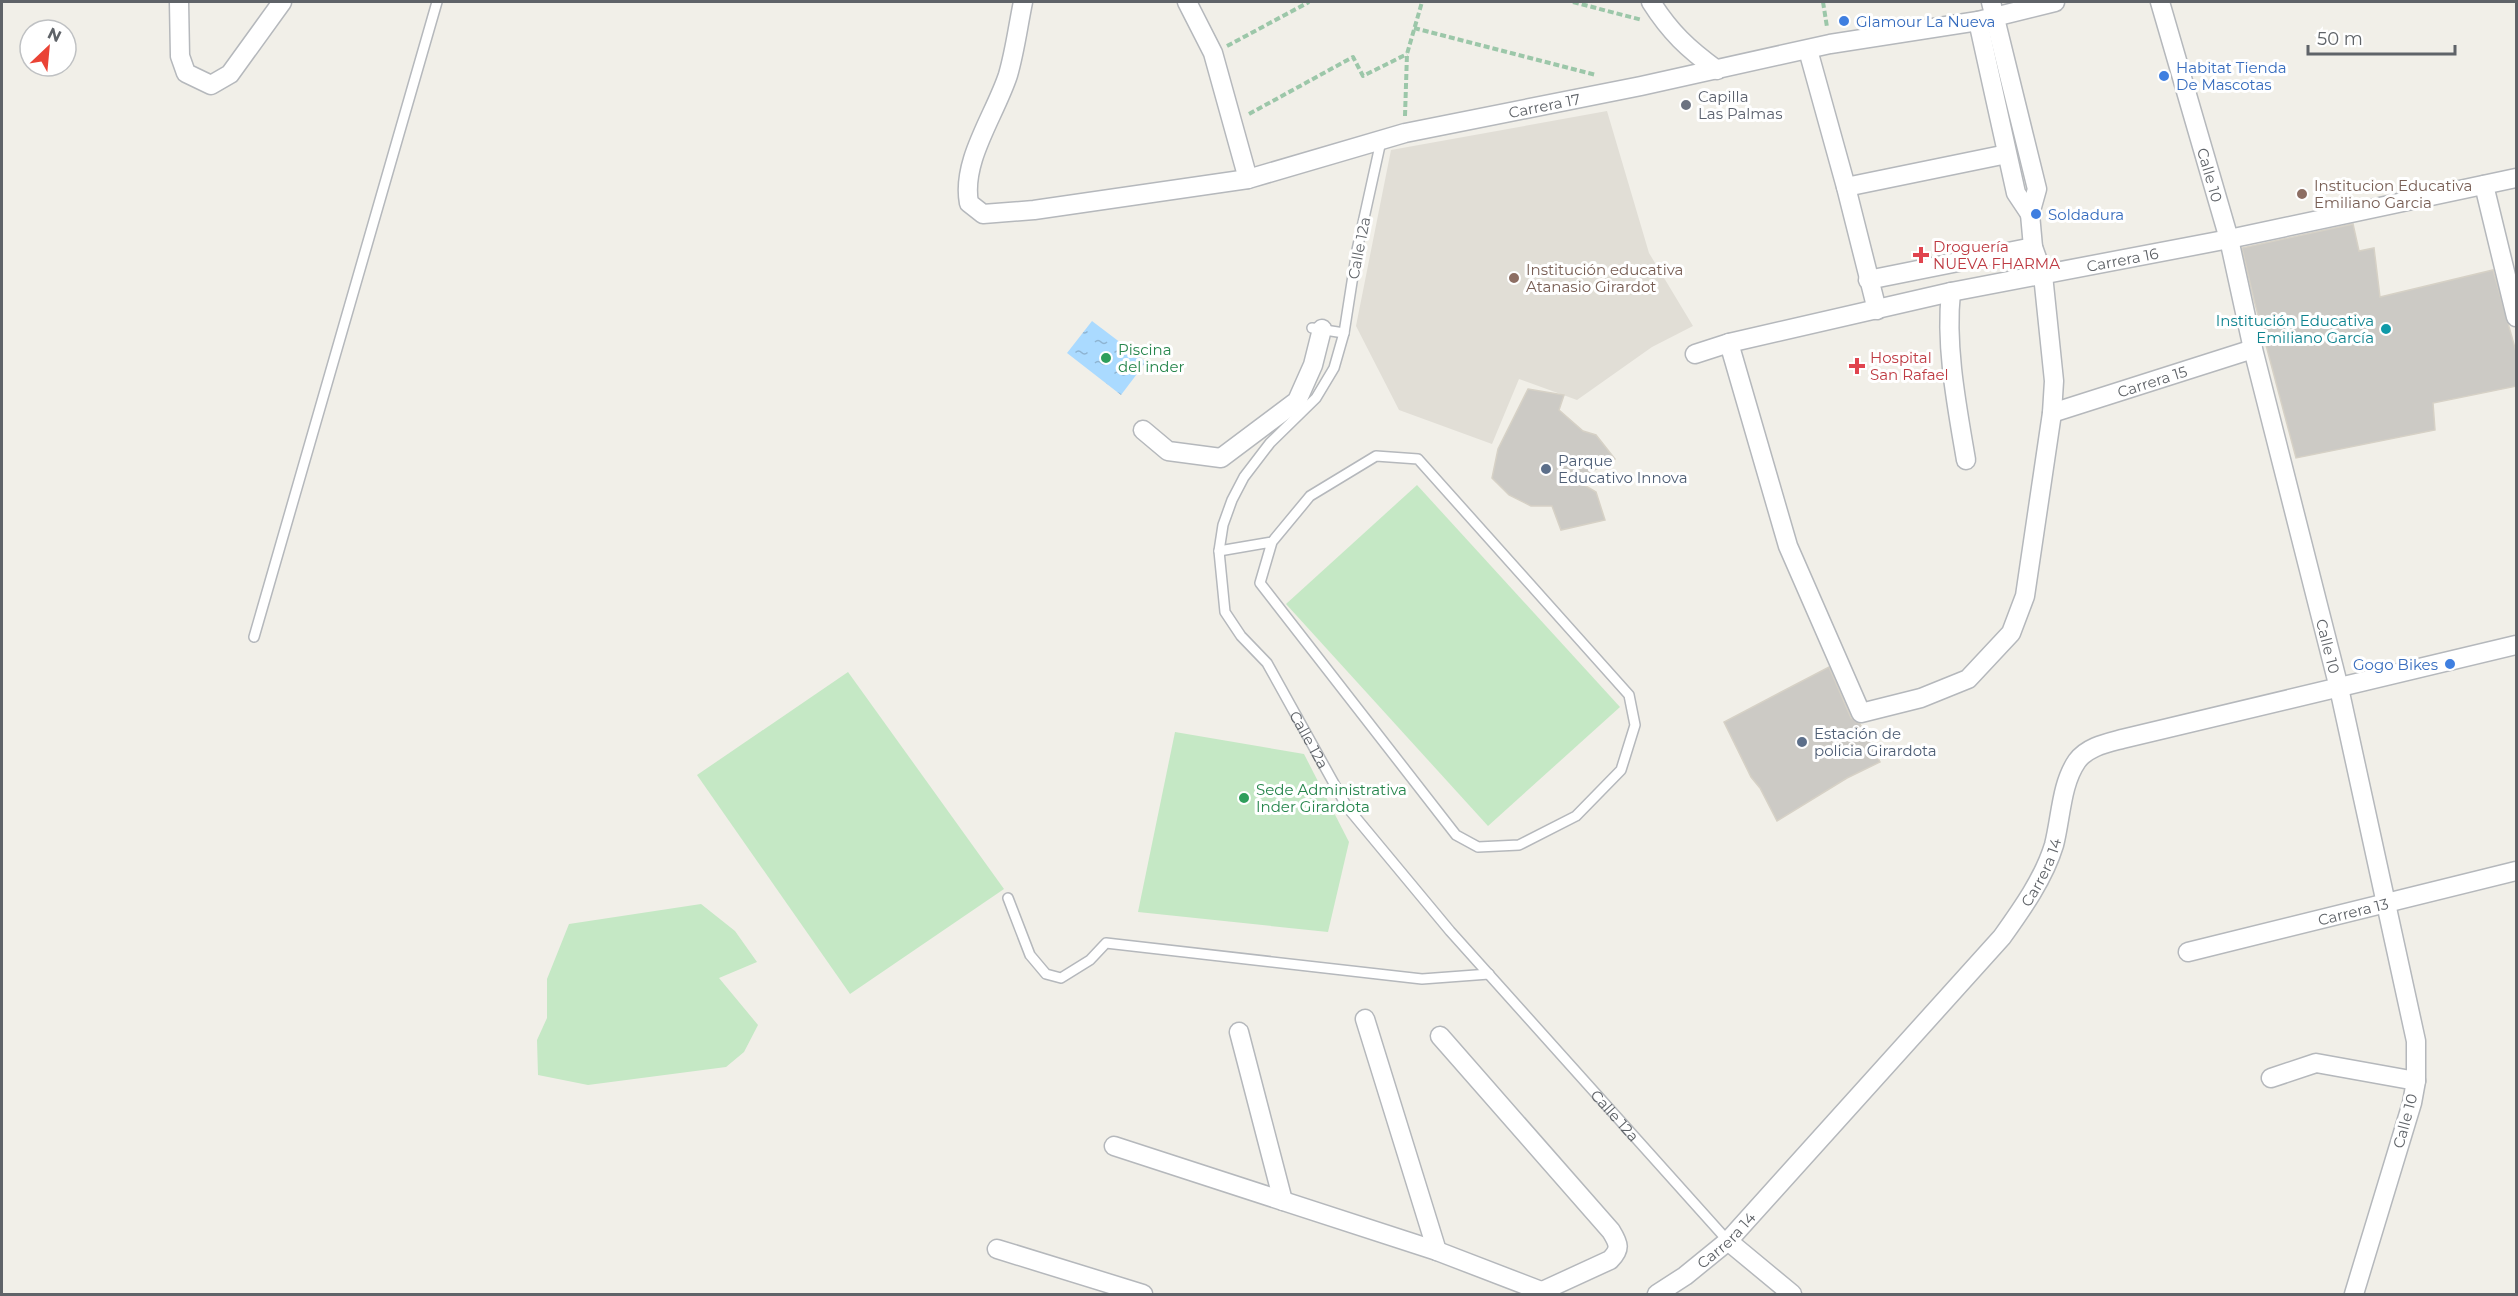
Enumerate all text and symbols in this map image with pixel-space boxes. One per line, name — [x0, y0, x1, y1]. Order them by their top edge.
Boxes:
place label: Glamour La Nueva — [1856, 12, 1995, 31]
marker: Glamour La Nueva — [1837, 14, 1851, 28]
north arrow — [18, 18, 78, 78]
scale bar — [2308, 18, 2455, 56]
text: N — [44, 24, 64, 46]
text: 50 m — [2317, 28, 2363, 50]
place label: Habitat Tienda De Mascotas — [2176, 58, 2287, 94]
marker: Habitat Tienda De Mascotas — [2157, 69, 2171, 83]
place label: Capilla Las Palmas — [1698, 87, 1782, 123]
street label: Carrera 17 — [1507, 89, 1582, 122]
marker: Capilla Las Palmas — [1679, 98, 1693, 112]
street label: Calle 10 — [2193, 145, 2227, 204]
place label: Institucion Educativa Emiliano Garcia — [2314, 176, 2472, 212]
marker: Institucion Educativa Emiliano Garcia — [2295, 187, 2309, 201]
place label: Soldadura — [2048, 205, 2124, 224]
marker: Soldadura — [2029, 207, 2043, 221]
street label: Calle 12a — [1344, 215, 1374, 281]
place label: Droguería NUEVA FHARMA — [1933, 237, 2060, 273]
street label: Carrera 16 — [2085, 243, 2160, 275]
marker: Droguería NUEVA FHARMA — [1914, 248, 1928, 262]
place label: Institución educativa Atanasio Girardot — [1526, 260, 1683, 296]
marker: Institución educativa Atanasio Girardot — [1507, 271, 1521, 285]
place label: Institución Educativa Emiliano García — [2216, 311, 2374, 347]
marker: Institución Educativa Emiliano García — [2379, 322, 2393, 336]
place label: Piscina del inder — [1118, 340, 1185, 376]
place label: Hospital San Rafael — [1870, 348, 1949, 384]
marker: Piscina del inder — [1099, 351, 1113, 365]
marker: Hospital San Rafael — [1848, 357, 1866, 375]
street label: Carrera 15 — [2115, 361, 2189, 401]
place label: Parque Educativo Innova — [1558, 451, 1688, 487]
marker: Parque Educativo Innova — [1539, 462, 1553, 476]
street label: Calle 10 — [2312, 617, 2344, 676]
place label: Gogo Bikes — [2353, 655, 2438, 674]
marker: Gogo Bikes — [2443, 657, 2457, 671]
street label: Calle 12a — [1286, 707, 1333, 772]
place label: Estación de policia Girardota — [1814, 724, 1937, 760]
marker: Estación de policia Girardota — [1795, 735, 1809, 749]
place label: Sede Administrativa Inder Girardota — [1256, 780, 1407, 816]
marker: Sede Administrativa Inder Girardota — [1237, 791, 1251, 805]
street label: Carrera 14 — [2016, 836, 2065, 910]
street label: Carrera 13 — [2316, 893, 2390, 929]
street label: Calle 12a — [1587, 1085, 1643, 1145]
street label: Calle 10 — [2389, 1092, 2421, 1150]
street label: Carrera 14 — [1693, 1208, 1759, 1272]

